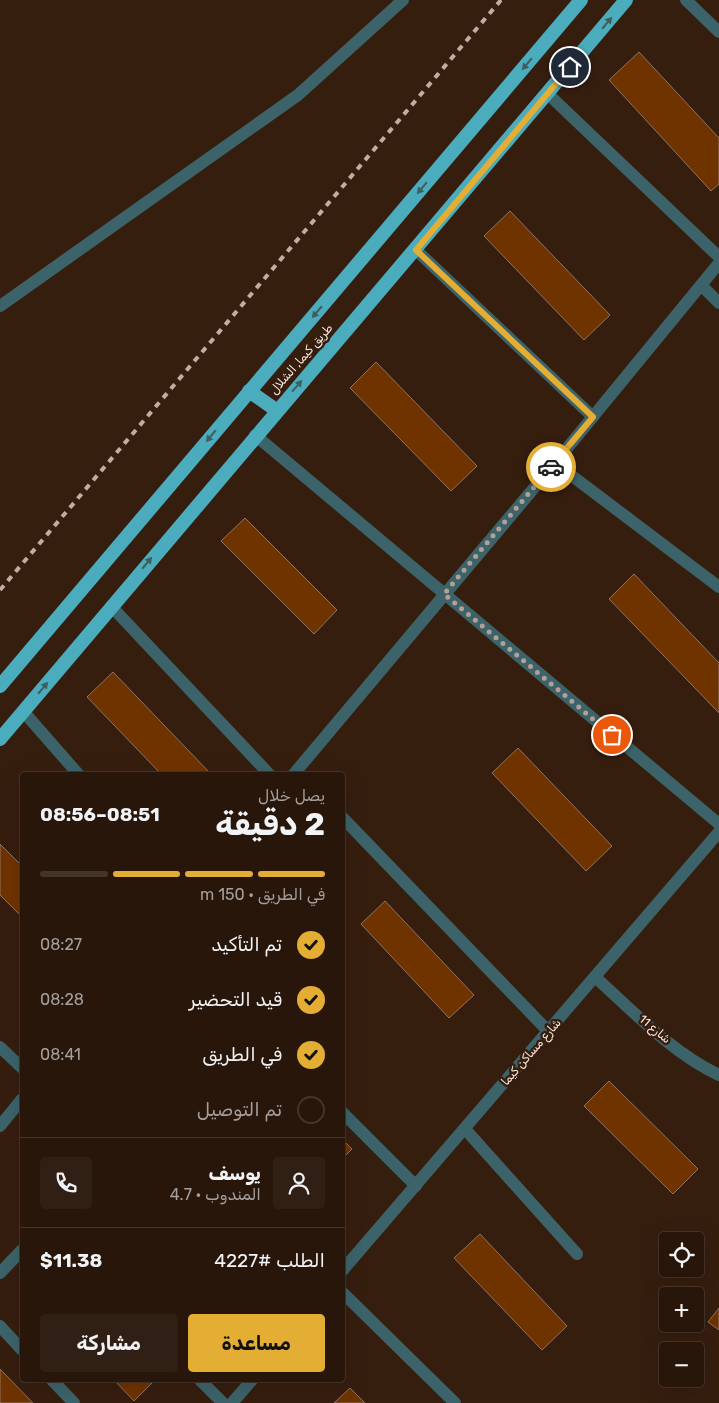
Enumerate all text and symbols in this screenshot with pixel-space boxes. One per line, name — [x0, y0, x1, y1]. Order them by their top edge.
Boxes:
one-way arrow — [601, 17, 613, 29]
pin — [549, 46, 591, 88]
icon: home — [556, 53, 584, 81]
one-way arrow — [521, 57, 532, 70]
one-way arrow — [416, 182, 428, 194]
one-way arrow — [311, 305, 322, 318]
street label: طريق كيما, الشلال — [267, 321, 336, 398]
one-way arrow — [292, 380, 303, 393]
one-way arrow — [206, 429, 217, 442]
courier — [526, 442, 576, 492]
icon: car — [537, 453, 565, 481]
one-way arrow — [142, 557, 153, 570]
one-way arrow — [37, 682, 48, 695]
pin — [591, 714, 633, 756]
icon: bag — [598, 721, 626, 749]
text: يصل خلال — [258, 786, 325, 805]
text: 08:51–08:56 — [40, 803, 160, 826]
text: 2 دقيقة — [215, 805, 325, 843]
text: في الطريق · 150 m — [200, 885, 325, 904]
icon: check — [297, 931, 325, 959]
text: تم التأكيد — [211, 933, 282, 956]
text: 08:27 — [40, 935, 82, 954]
icon: check — [297, 986, 325, 1014]
text: قيد التحضير — [189, 988, 282, 1011]
text: 08:28 — [40, 990, 84, 1009]
street label: شارع 11 — [635, 1012, 674, 1048]
street label: شارع مساكن كيما — [498, 1016, 565, 1090]
icon: check — [297, 1041, 325, 1069]
text: في الطريق — [202, 1043, 282, 1066]
text: 08:41 — [40, 1045, 81, 1064]
text: تم التوصيل — [197, 1098, 282, 1121]
button: phone — [40, 1157, 92, 1209]
button: person — [273, 1157, 325, 1209]
text: يوسف — [208, 1162, 261, 1185]
text: المندوب · 4.7 — [170, 1185, 261, 1204]
map controls — [659, 1232, 704, 1387]
button: locate — [659, 1232, 704, 1277]
text: $11.38 — [40, 1249, 102, 1272]
text: الطلب #4227 — [214, 1249, 325, 1272]
button: + — [659, 1287, 704, 1332]
button: مشاركة — [40, 1314, 178, 1372]
button: مساعدة — [188, 1314, 325, 1372]
button: − — [659, 1342, 704, 1387]

